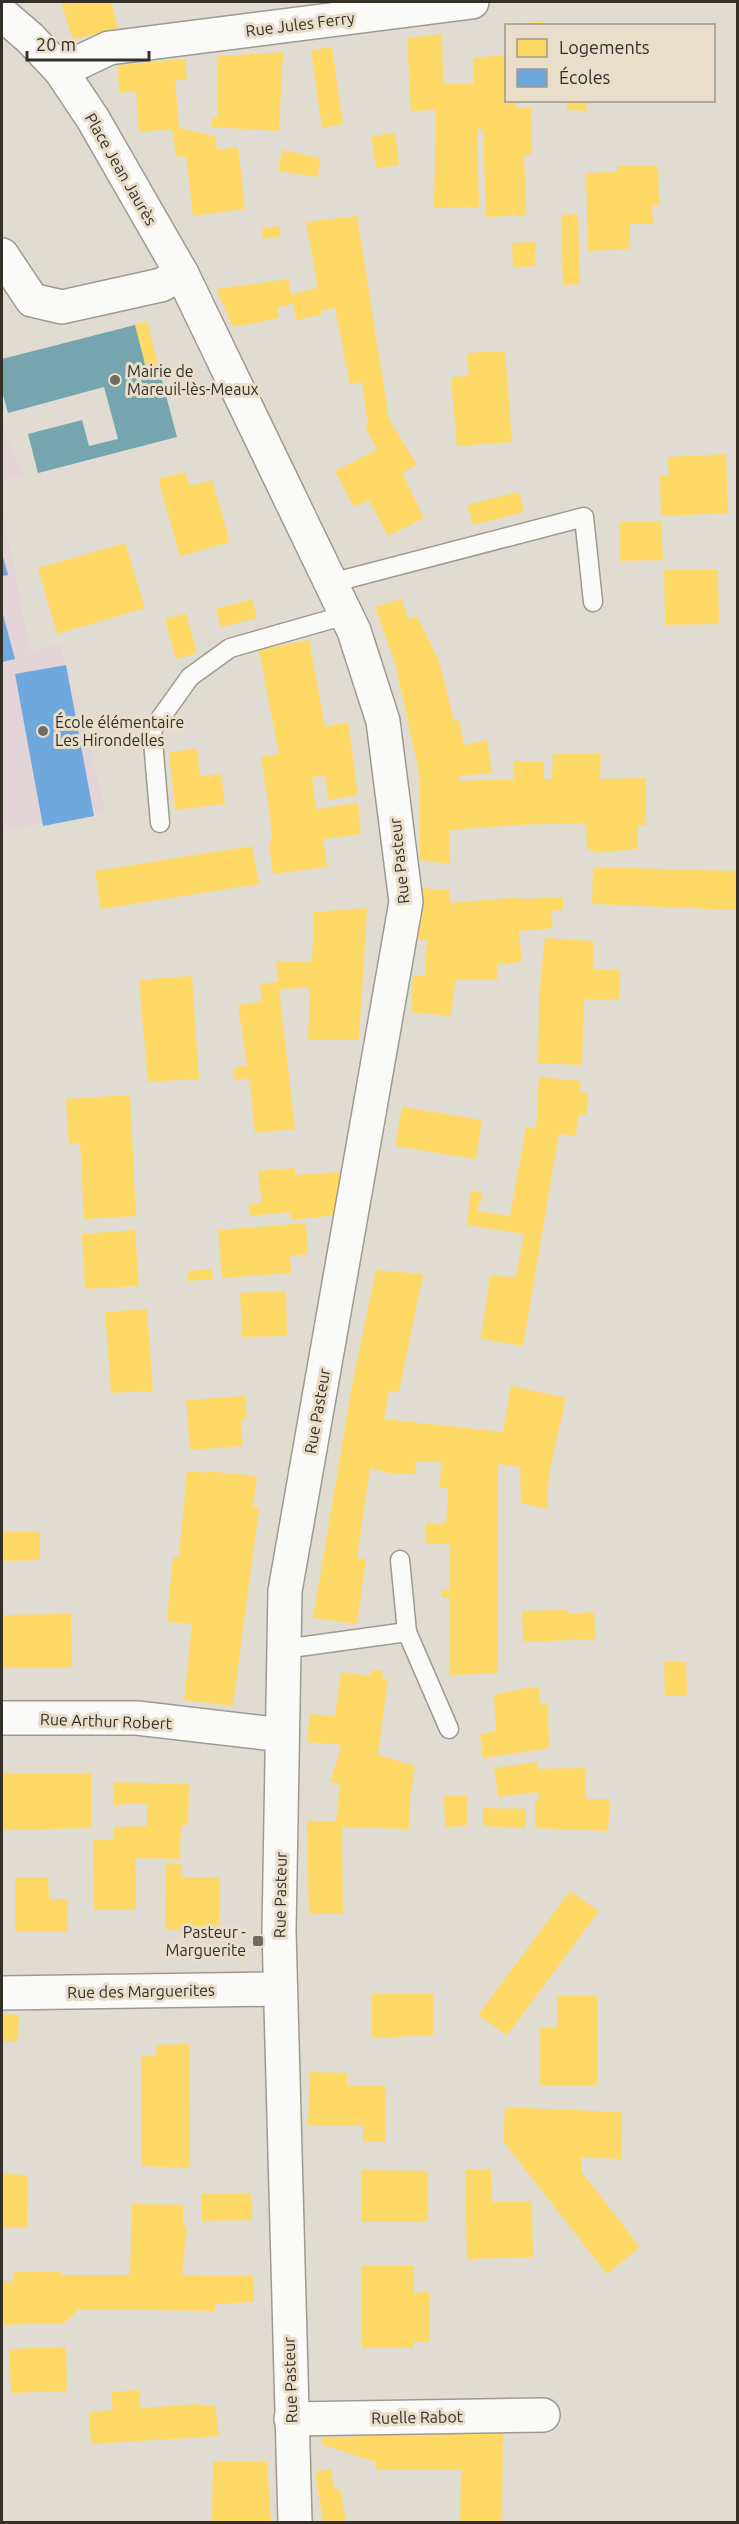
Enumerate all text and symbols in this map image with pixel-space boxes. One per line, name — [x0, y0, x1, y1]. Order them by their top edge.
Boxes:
street label: Rue Jules Ferry — [244, 8, 356, 40]
scale bar — [27, 24, 148, 62]
legend — [505, 24, 715, 102]
text: 20 m — [36, 34, 76, 54]
text: Logements — [559, 37, 650, 57]
text: Écoles — [559, 66, 611, 87]
street label: Place Jean Jaurès — [82, 110, 160, 228]
place label: Mairie de Mareuil-lès-Meaux — [127, 362, 259, 398]
marker: Mairie de Mareuil-lès-Meaux — [108, 373, 122, 387]
place label: École élémentaire Les Hirondelles — [55, 711, 184, 749]
marker: École élémentaire Les Hirondelles — [36, 724, 50, 738]
street label: Rue Pasteur — [386, 817, 412, 905]
street label: Rue Pasteur — [301, 1367, 333, 1455]
street label: Rue Arthur Robert — [40, 1710, 173, 1732]
street label: Rue Pasteur — [270, 1852, 290, 1938]
place label: Pasteur - Marguerite — [166, 1923, 246, 1959]
marker: Pasteur - Marguerite — [251, 1934, 265, 1948]
street label: Rue des Marguerites — [67, 1981, 215, 2001]
street label: Rue Pasteur — [279, 2336, 301, 2424]
street label: Ruelle Rabot — [371, 2407, 464, 2427]

